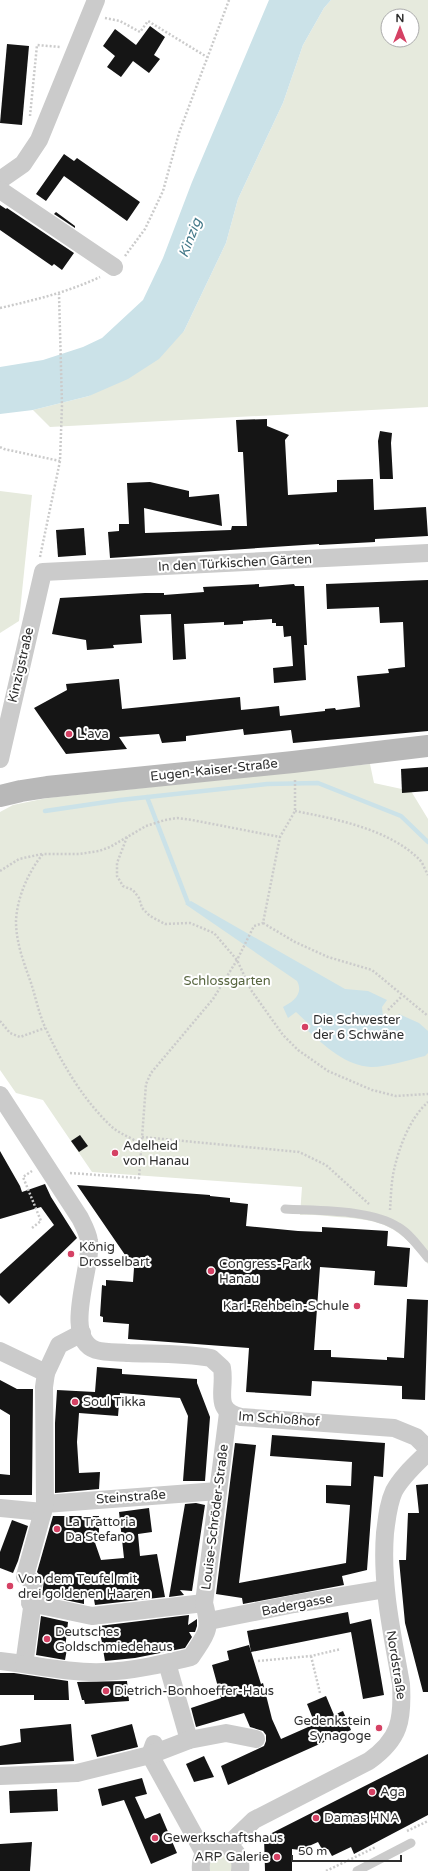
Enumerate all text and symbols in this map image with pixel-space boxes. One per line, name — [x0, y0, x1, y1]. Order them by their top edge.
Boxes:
north arrow — [380, 8, 420, 48]
text: N — [396, 12, 404, 25]
water label: Kinzig — [175, 215, 206, 260]
street label: In den Türkischen Gärten — [158, 551, 312, 575]
street label: Kinzigstraße — [5, 626, 37, 704]
place label: L'ava — [77, 726, 109, 742]
marker: L'ava — [64, 729, 74, 739]
street label: Eugen-Kaiser-Straße — [150, 755, 278, 785]
park label: Schlossgarten — [183, 973, 271, 989]
place label: Die Schwester der 6 Schwäne — [313, 1012, 404, 1043]
marker: Die Schwester der 6 Schwäne — [300, 1022, 310, 1032]
place label: Adelheid von Hanau — [123, 1138, 189, 1169]
marker: Adelheid von Hanau — [110, 1148, 120, 1158]
place label: König Drosselbart — [79, 1239, 150, 1270]
marker: König Drosselbart — [66, 1249, 76, 1259]
place label: Congress-Park Hanau — [219, 1256, 310, 1287]
marker: Congress-Park Hanau — [206, 1266, 216, 1276]
place label: Karl-Rehbein-Schule — [223, 1298, 349, 1314]
marker: Karl-Rehbein-Schule — [352, 1301, 362, 1311]
place label: Soul Tikka — [83, 1394, 146, 1410]
marker: Soul Tikka — [70, 1397, 80, 1407]
street label: Im Schloßhof — [238, 1408, 320, 1430]
street label: Louise-Schröder-Straße — [198, 1443, 232, 1591]
street label: Steinstraße — [96, 1487, 166, 1507]
place label: La Trattoria Da Stefano — [65, 1514, 136, 1545]
marker: La Trattoria Da Stefano — [52, 1524, 62, 1534]
place label: Von dem Teufel mit drei goldenen Haaren — [18, 1571, 151, 1602]
marker: Von dem Teufel mit drei goldenen Haaren — [5, 1581, 15, 1591]
street label: Badergasse — [260, 1590, 334, 1620]
place label: Deutsches Goldschmiedehaus — [55, 1624, 173, 1655]
street label: Nordstraße — [383, 1629, 409, 1701]
marker: Deutsches Goldschmiedehaus — [42, 1634, 52, 1644]
place label: Dietrich-Bonhoeffer-Haus — [114, 1683, 274, 1699]
marker: Dietrich-Bonhoeffer-Haus — [101, 1686, 111, 1696]
place label: Gedenkstein Synagoge — [294, 1713, 371, 1744]
marker: Gedenkstein Synagoge — [374, 1723, 384, 1733]
place label: Aga — [380, 1784, 405, 1800]
marker: Aga — [367, 1787, 377, 1797]
place label: Damas HNA — [324, 1810, 400, 1826]
marker: Damas HNA — [311, 1813, 321, 1823]
place label: Gewerkschaftshaus — [163, 1830, 283, 1846]
marker: Gewerkschaftshaus — [150, 1833, 160, 1843]
scale bar — [292, 1837, 401, 1863]
text: 50 m — [298, 1844, 327, 1858]
place label: ARP Galerie — [195, 1849, 269, 1865]
marker: ARP Galerie — [272, 1852, 282, 1862]

